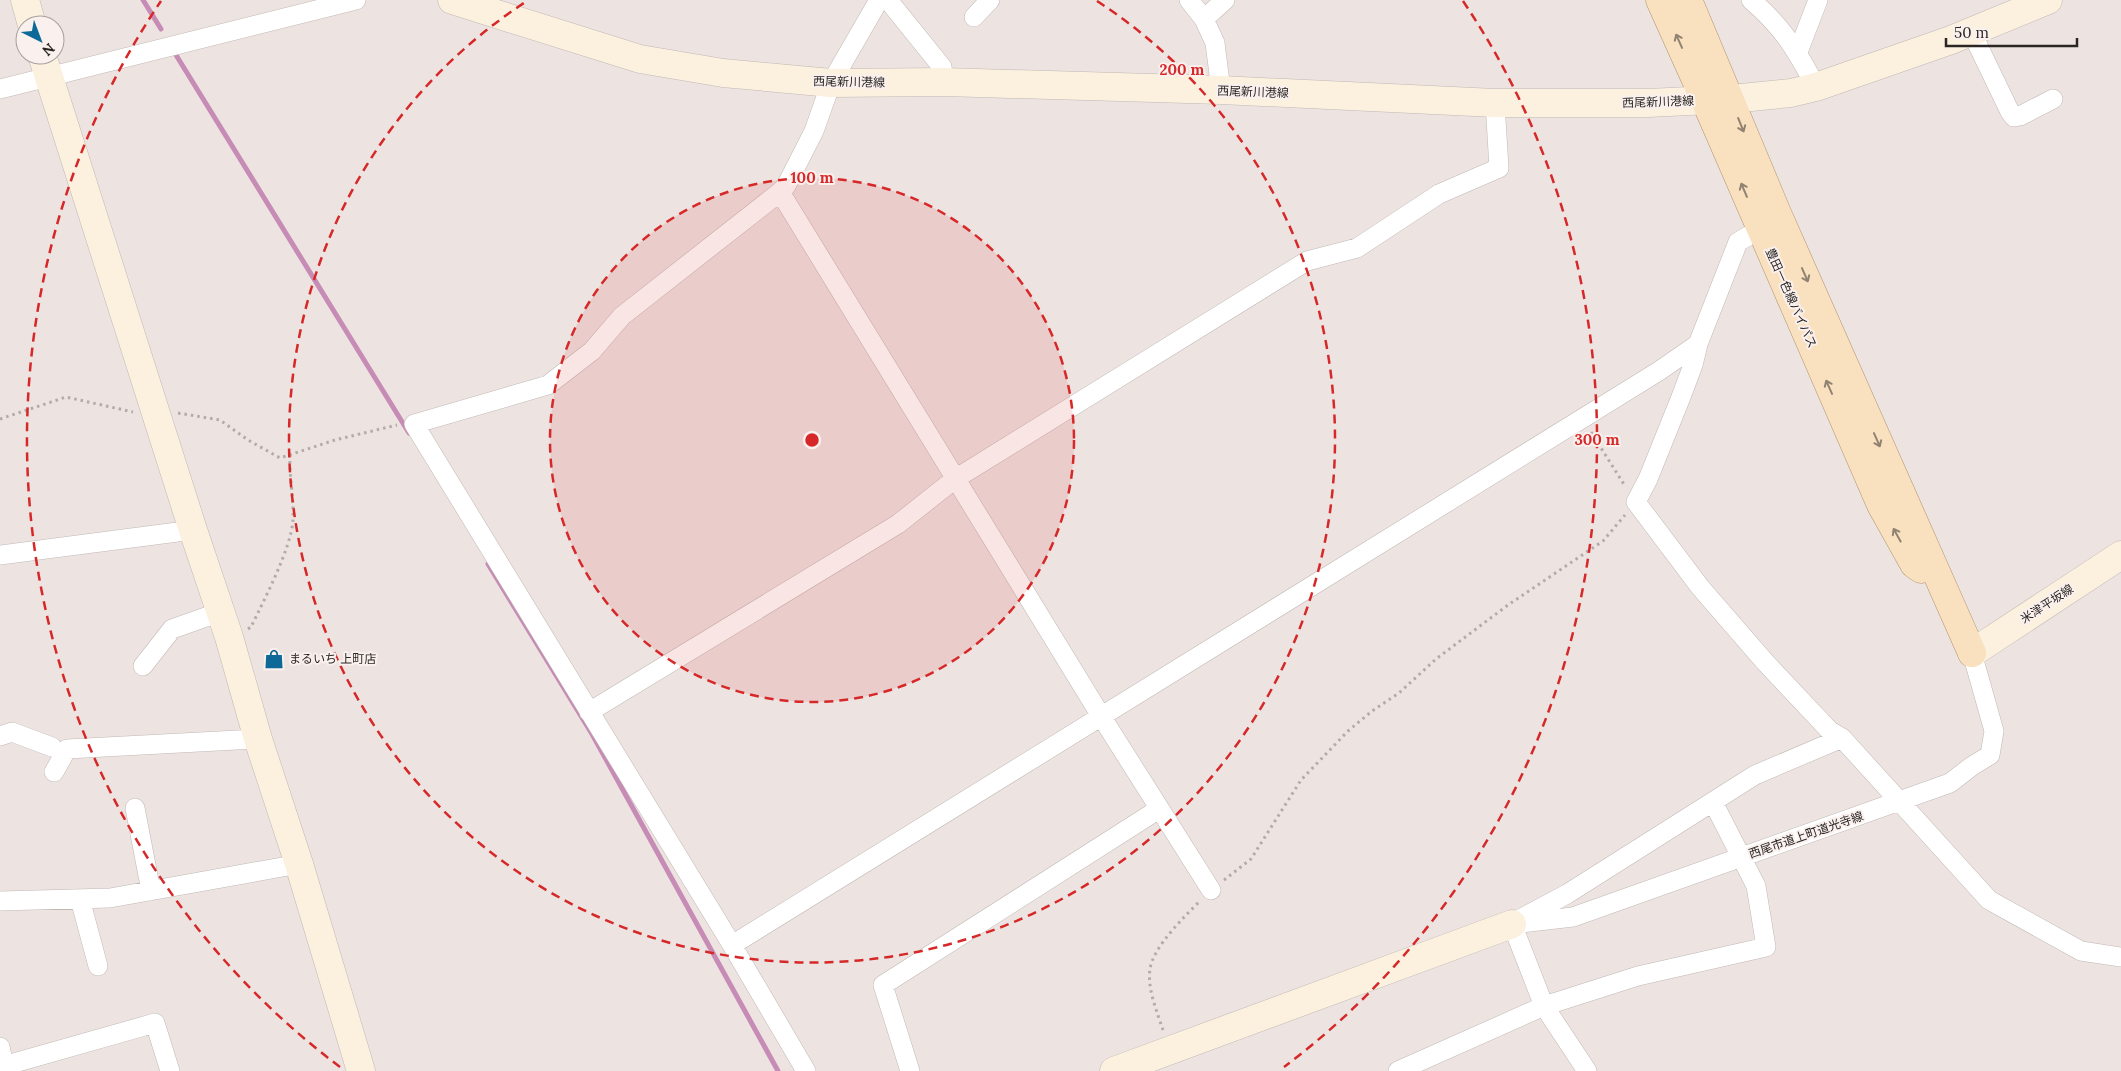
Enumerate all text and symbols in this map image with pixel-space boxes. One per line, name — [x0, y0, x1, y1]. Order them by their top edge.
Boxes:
north arrow — [15, 15, 65, 65]
scale bar — [1946, 15, 2077, 47]
text: 50 m — [1954, 23, 1989, 42]
one-way arrow — [1673, 34, 1683, 49]
text: N — [39, 39, 59, 60]
text: 200 m — [1160, 60, 1205, 79]
street label: 西尾新川港線 — [813, 73, 885, 90]
street label: 西尾新川港線 — [1217, 83, 1289, 100]
street label: 西尾新川港線 — [1622, 93, 1694, 110]
one-way arrow — [1737, 117, 1747, 132]
text: 100 m — [791, 168, 834, 187]
one-way arrow — [1738, 183, 1748, 198]
street label: 豊田一色線バイパス — [1763, 246, 1820, 350]
one-way arrow — [1800, 267, 1810, 282]
one-way arrow — [1824, 380, 1834, 395]
text: 300 m — [1574, 430, 1620, 449]
centre of rings — [803, 431, 821, 449]
one-way arrow — [1873, 432, 1883, 447]
one-way arrow — [1892, 528, 1902, 542]
street label: 米津平坂線 — [2017, 581, 2076, 626]
shop icon: まるいち 上町店 — [263, 648, 285, 670]
place label: まるいち 上町店 — [289, 651, 376, 666]
street label: 西尾市道上町道光寺線 — [1747, 808, 1865, 861]

